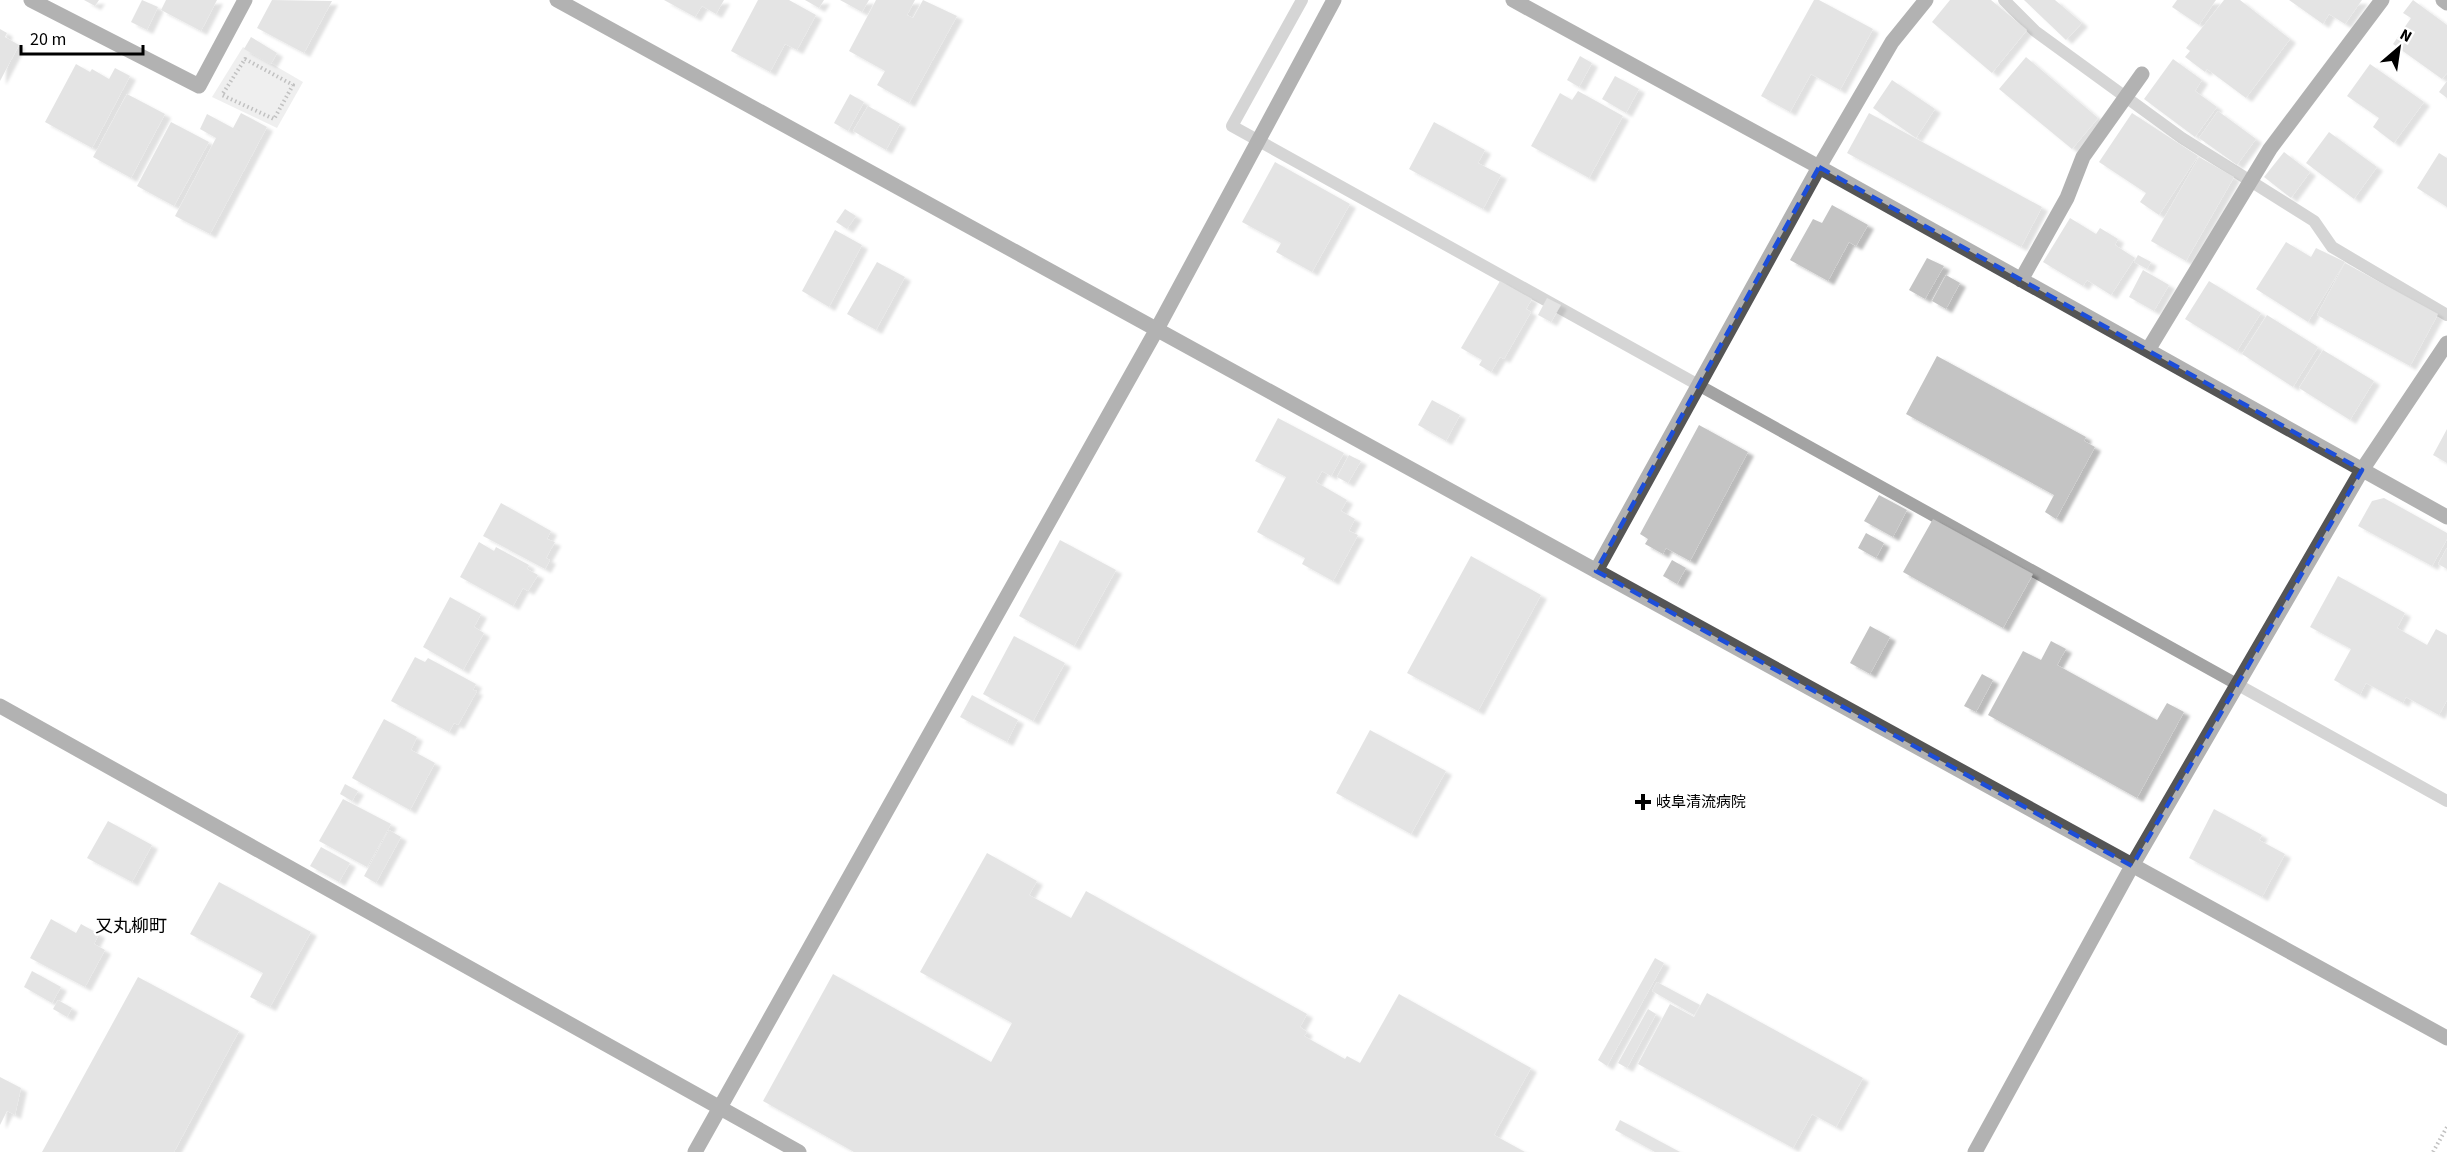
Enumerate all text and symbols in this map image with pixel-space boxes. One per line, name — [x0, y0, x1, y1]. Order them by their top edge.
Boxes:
scale bar — [21, 18, 142, 56]
north arrow — [2369, 18, 2429, 78]
text: N — [2396, 24, 2416, 48]
text: 20 m — [30, 27, 66, 52]
place label: 岐阜清流病院 — [1656, 792, 1746, 813]
marker: 岐阜清流病院 — [1634, 793, 1652, 811]
district label: 又丸柳町 — [95, 914, 167, 939]

